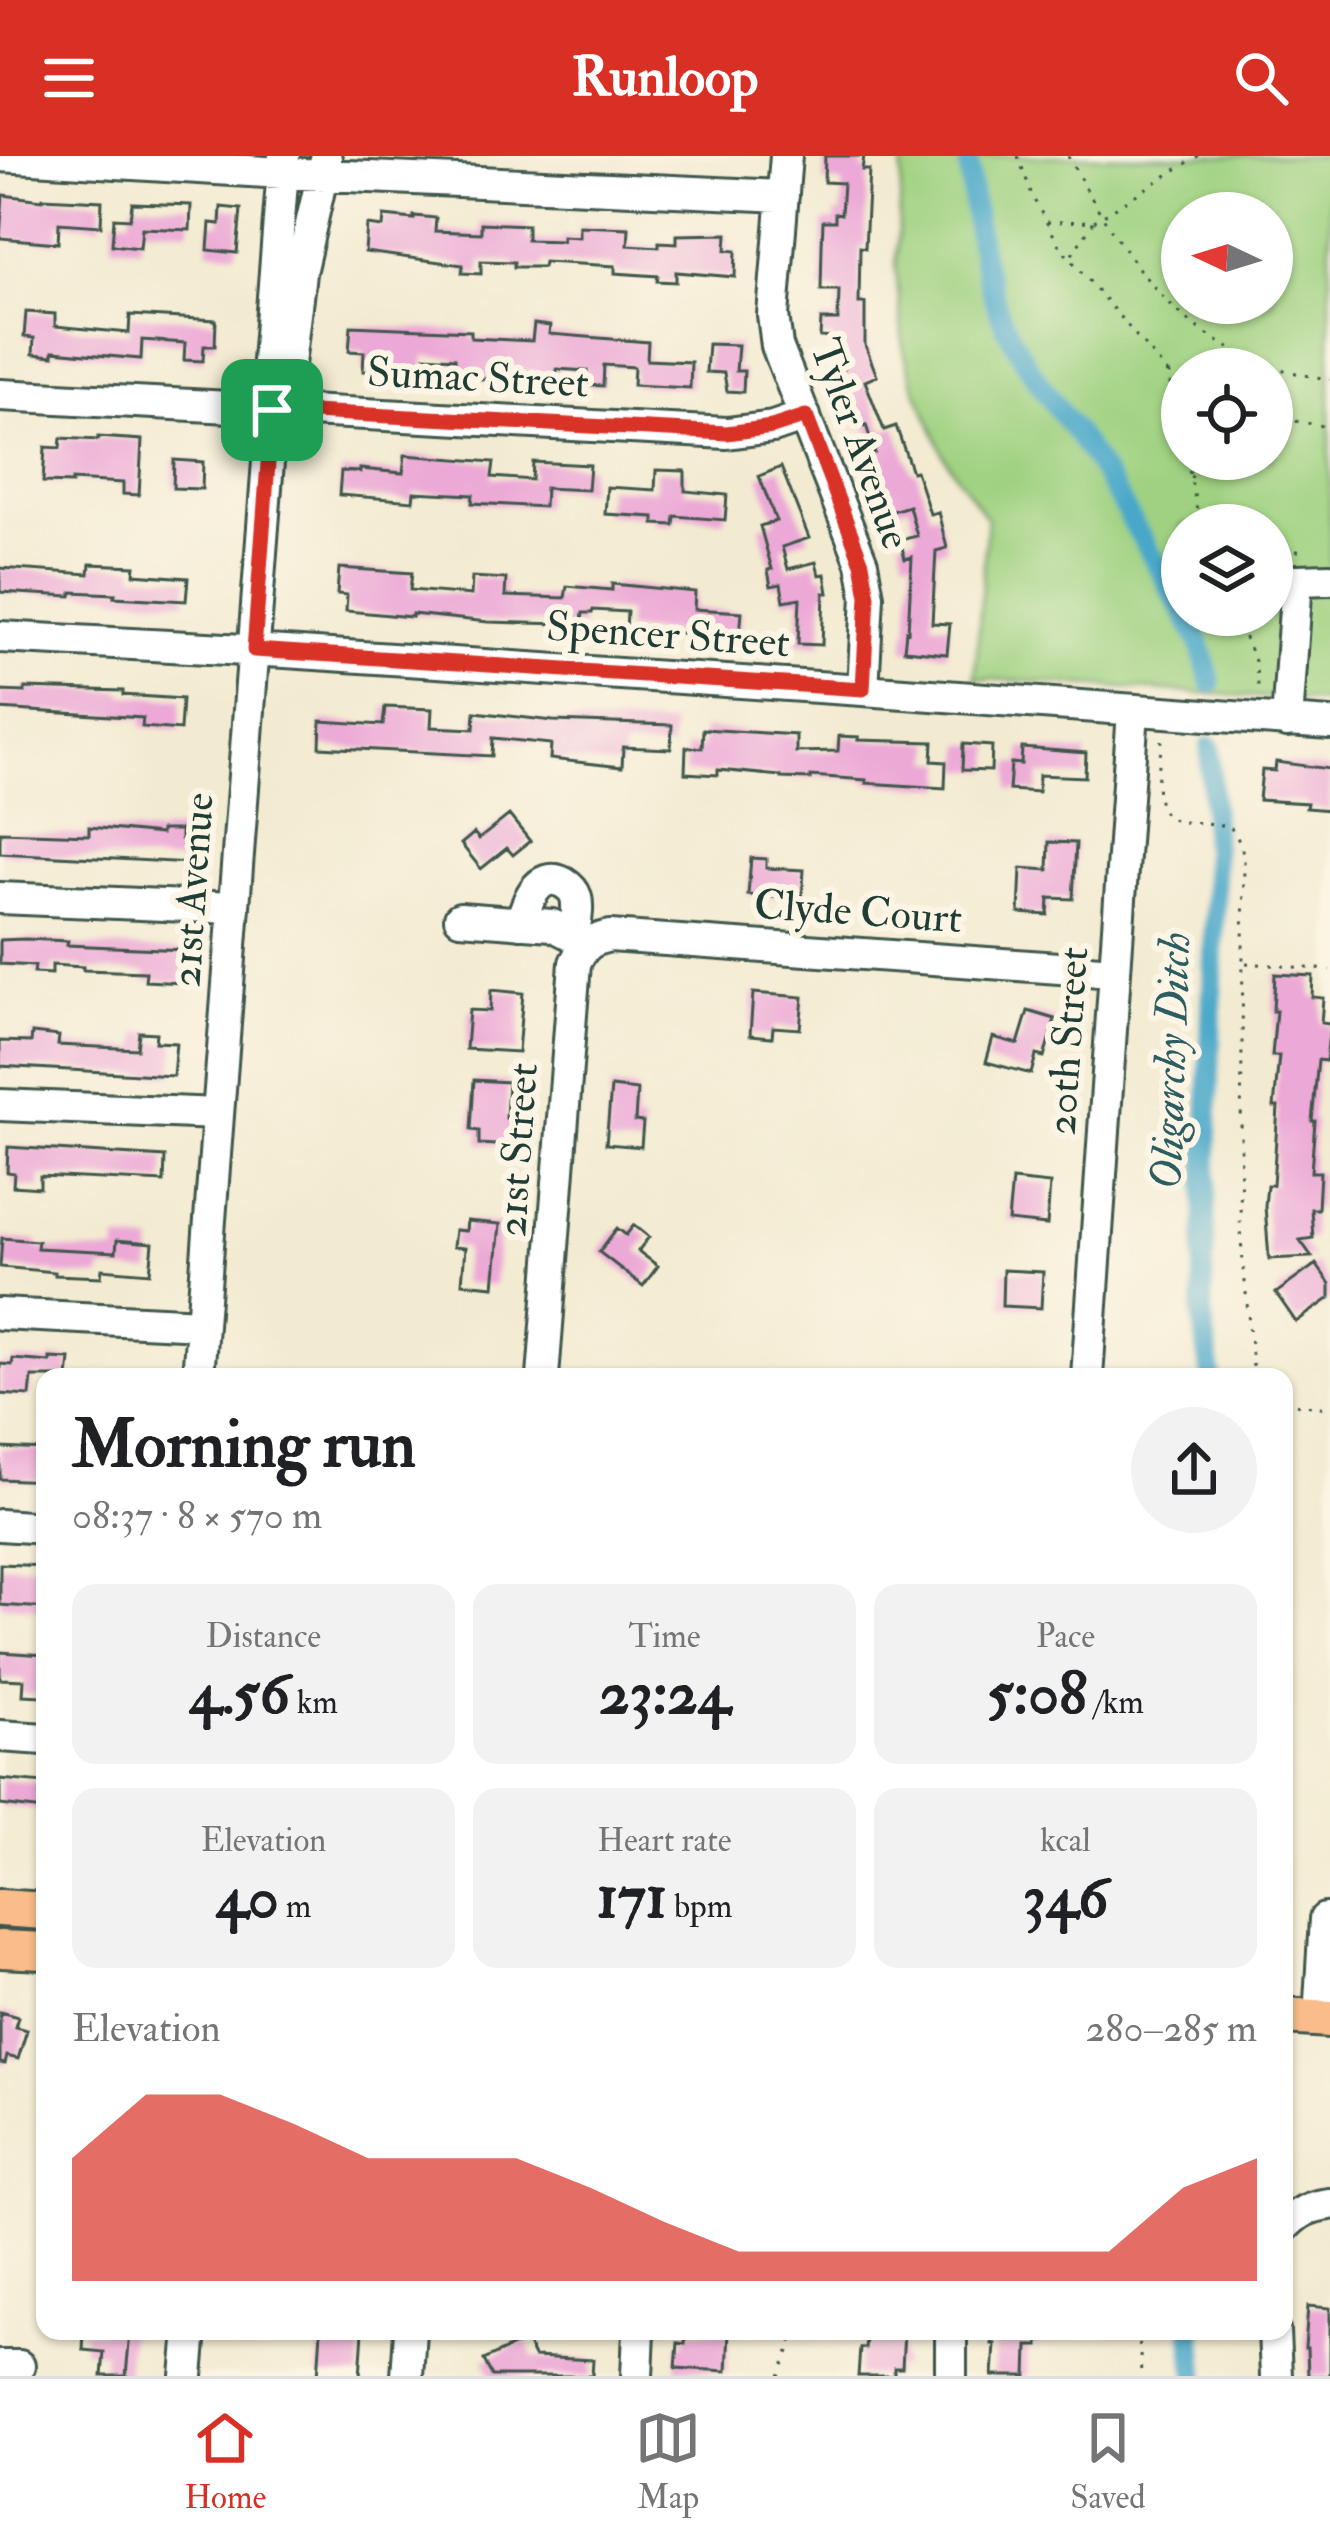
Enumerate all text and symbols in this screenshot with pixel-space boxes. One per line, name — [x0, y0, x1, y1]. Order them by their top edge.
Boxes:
text: Runloop — [572, 44, 758, 112]
icon: menu — [36, 45, 102, 111]
icon: search — [1228, 45, 1294, 111]
north arrow — [1161, 192, 1293, 324]
map controls — [1161, 192, 1293, 636]
street label: Tyler Avenue — [798, 332, 922, 556]
street label: Sumac Street — [366, 346, 590, 410]
button: locate — [1161, 348, 1293, 480]
pin — [221, 359, 323, 461]
icon: arrive — [239, 377, 305, 443]
button: layers — [1161, 504, 1293, 636]
street label: Spencer Street — [545, 601, 791, 669]
street label: 21st Avenue — [160, 791, 226, 989]
street label: Clyde Court — [752, 879, 964, 945]
water label: Oligarchy Ditch — [1139, 931, 1203, 1191]
street label: 20th Street — [1035, 945, 1101, 1137]
street label: 21st Street — [486, 1061, 550, 1239]
text: Morning run — [72, 1404, 416, 1487]
button: share — [1131, 1407, 1257, 1533]
text: 08:37 · 8 × 570 m — [72, 1491, 322, 1540]
text: Distance — [206, 1616, 321, 1657]
text: Time — [628, 1616, 701, 1657]
text: Pace — [1036, 1616, 1095, 1657]
text: 4.56 — [189, 1657, 290, 1732]
text: 23:24 — [599, 1657, 730, 1732]
text: 5:08 — [987, 1657, 1087, 1732]
text: km — [290, 1682, 338, 1723]
text: /km — [1087, 1682, 1144, 1723]
text: Elevation — [201, 1820, 326, 1861]
text: Heart rate — [597, 1820, 732, 1861]
text: kcal — [1040, 1820, 1091, 1861]
text: 40 — [216, 1861, 279, 1936]
text: 171 — [597, 1861, 667, 1936]
text: 346 — [1023, 1861, 1108, 1936]
text: m — [279, 1886, 311, 1927]
text: bpm — [667, 1886, 732, 1927]
text: Elevation — [72, 2004, 221, 2053]
text: 280–285 m — [1086, 2004, 1257, 2053]
tab: Home — [184, 2405, 266, 2518]
tab: Map — [635, 2405, 701, 2518]
tab: Saved — [1070, 2405, 1146, 2518]

